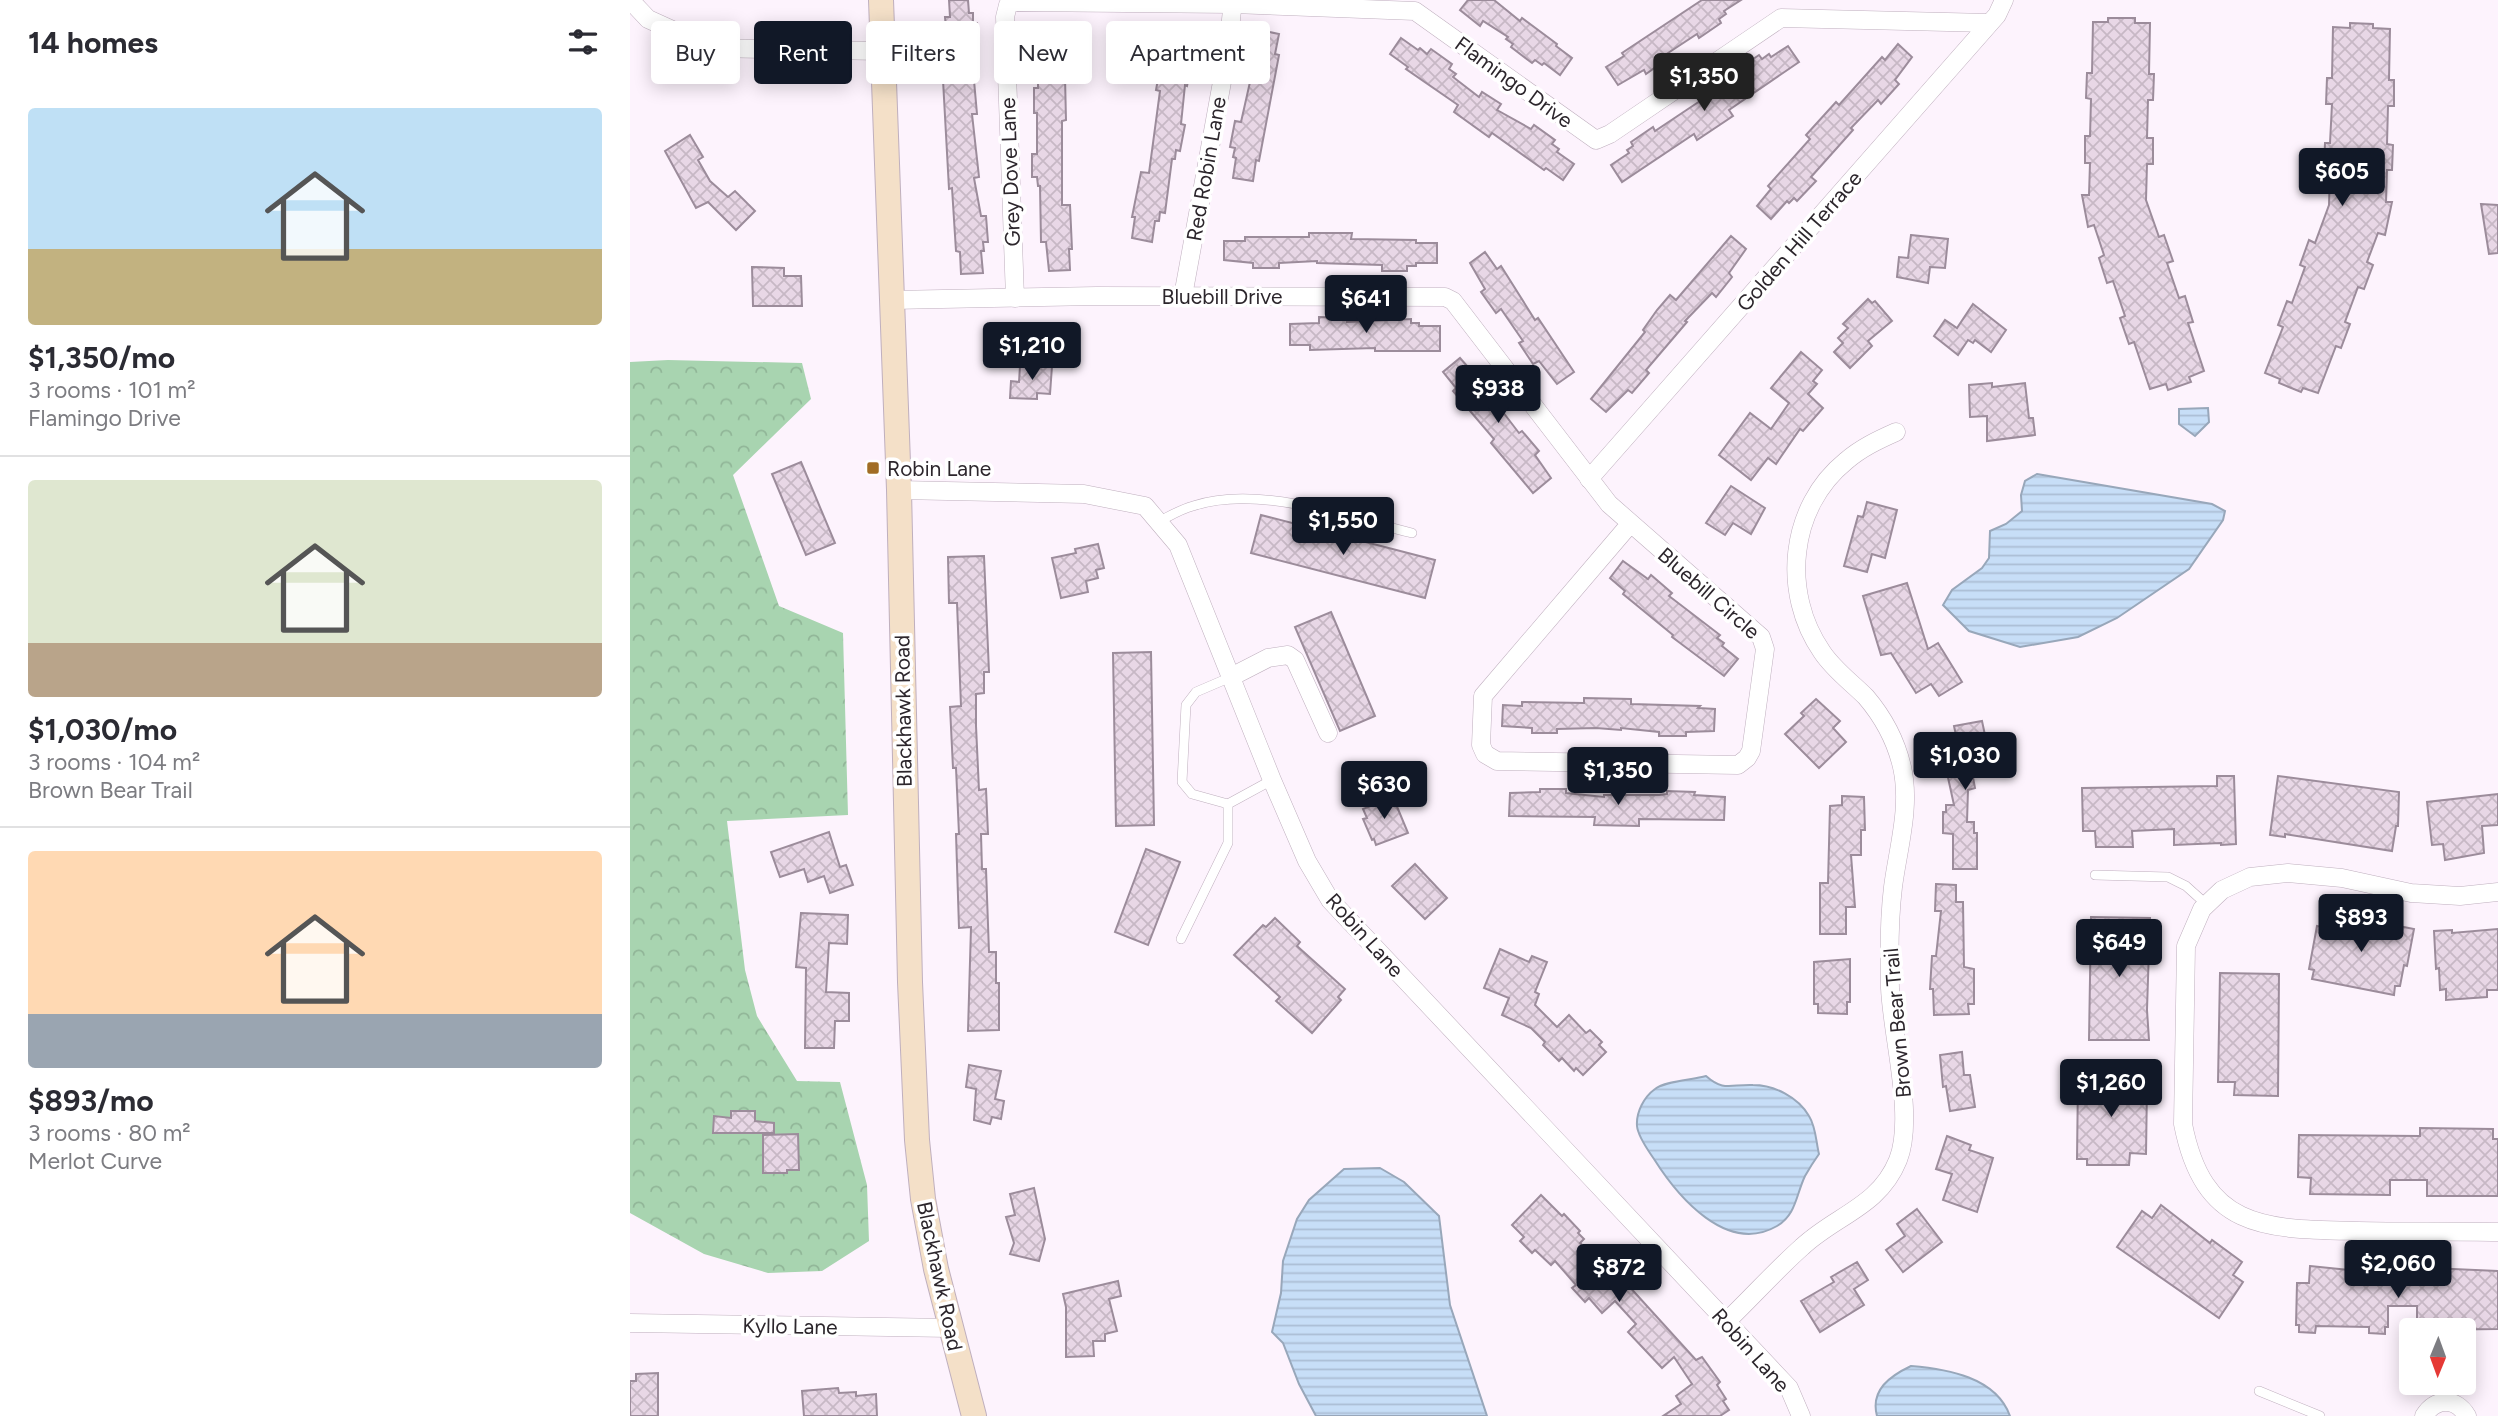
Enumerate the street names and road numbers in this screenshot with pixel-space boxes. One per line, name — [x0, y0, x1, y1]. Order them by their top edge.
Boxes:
street label: Flamingo Drive — [1450, 31, 1578, 133]
street label: Red Robin Lane — [1181, 95, 1231, 243]
street label: Grey Dove Lane — [995, 97, 1025, 247]
street label: Golden Hill Terrace — [1731, 166, 1867, 316]
street label: Bluebill Drive — [1162, 284, 1282, 309]
street label: Bluebill Circle — [1653, 542, 1765, 644]
street label: Blackhawk Road — [889, 635, 917, 787]
street label: Robin Lane — [1321, 888, 1409, 982]
street label: Brown Bear Trail — [1878, 947, 1916, 1099]
street label: Blackhawk Road — [912, 1199, 968, 1353]
street label: Robin Lane — [1707, 1303, 1795, 1397]
street label: Kyllo Lane — [742, 1313, 838, 1339]

